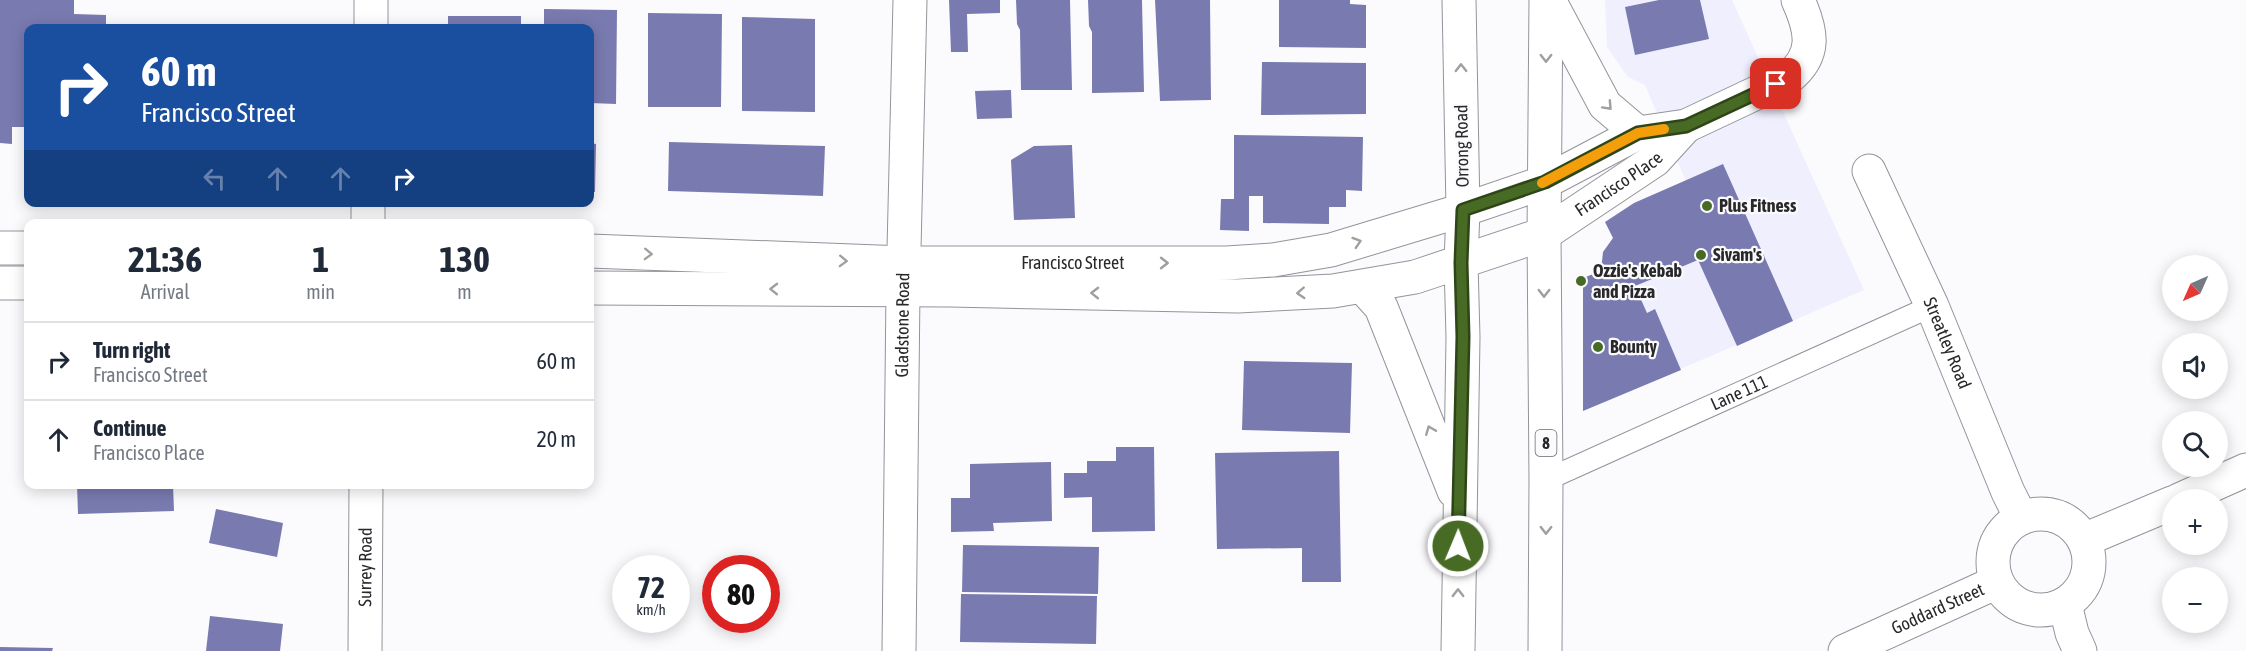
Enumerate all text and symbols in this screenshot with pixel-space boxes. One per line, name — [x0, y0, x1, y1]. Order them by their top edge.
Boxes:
text: 60 m — [141, 47, 216, 95]
icon: right — [42, 48, 120, 126]
one-way arrow — [1540, 54, 1552, 63]
pin — [1750, 58, 1801, 109]
one-way arrow — [1454, 63, 1467, 72]
icon: arrive — [1759, 67, 1792, 100]
text: Francisco Street — [141, 97, 296, 128]
one-way arrow — [1601, 99, 1612, 109]
street label: Orrong Road — [1450, 104, 1473, 188]
street label: Francisco Place — [1571, 147, 1667, 220]
icon: left — [198, 162, 231, 195]
icon: ahead — [261, 162, 294, 195]
icon: ahead — [324, 162, 357, 195]
icon: right — [387, 162, 420, 195]
place label: Plus Fitness — [1719, 195, 1797, 216]
marker: Plus Fitness — [1700, 199, 1714, 213]
one-way arrow — [1351, 237, 1362, 249]
text: 21:36 — [128, 238, 202, 280]
text: 1 — [312, 238, 329, 280]
text: 130 — [439, 238, 490, 280]
place label: Sivam's — [1713, 244, 1763, 265]
one-way arrow — [643, 247, 652, 260]
marker: Sivam's — [1694, 248, 1708, 262]
street label: Francisco Street — [1021, 252, 1124, 273]
one-way arrow — [838, 255, 847, 267]
north arrow — [2162, 255, 2228, 321]
map controls — [2162, 255, 2228, 633]
one-way arrow — [1159, 257, 1168, 269]
place label: Ozzie's Kebab and Pizza — [1593, 260, 1682, 302]
street label: Gladstone Road — [891, 272, 913, 378]
marker: Ozzie's Kebab and Pizza — [1574, 274, 1588, 288]
text: Arrival — [141, 280, 190, 303]
text: min — [306, 280, 335, 303]
text: m — [457, 280, 472, 303]
one-way arrow — [770, 283, 779, 296]
one-way arrow — [1296, 286, 1305, 299]
one-way arrow — [1091, 287, 1100, 299]
one-way arrow — [1538, 288, 1550, 297]
street label: Streatley Road — [1919, 294, 1976, 392]
button: sound — [2162, 333, 2228, 399]
place label: Bounty — [1610, 336, 1658, 357]
text: Turn right — [93, 337, 170, 363]
marker: Bounty — [1591, 340, 1605, 354]
icon: right — [42, 345, 75, 378]
text: 60 m — [536, 348, 576, 374]
text: Francisco Street — [93, 363, 208, 386]
street label: Lane 111 — [1707, 370, 1771, 414]
button: search — [2162, 411, 2228, 477]
text: Continue — [93, 415, 167, 441]
icon: ahead — [42, 423, 75, 456]
one-way arrow — [1425, 425, 1437, 436]
text: 20 m — [536, 426, 576, 452]
road number: 8 — [1536, 430, 1556, 456]
text: Francisco Place — [93, 441, 205, 464]
button: + — [2162, 489, 2228, 555]
position arrow — [1426, 514, 1490, 578]
one-way arrow — [1540, 525, 1552, 534]
street label: Surrey Road — [354, 527, 376, 607]
speed limit sign: 80 — [702, 555, 780, 633]
button: − — [2162, 567, 2228, 633]
text: 72 — [637, 570, 665, 604]
street label: Goddard Street — [1888, 578, 1987, 638]
one-way arrow — [1452, 588, 1464, 597]
text: km/h — [636, 601, 666, 618]

